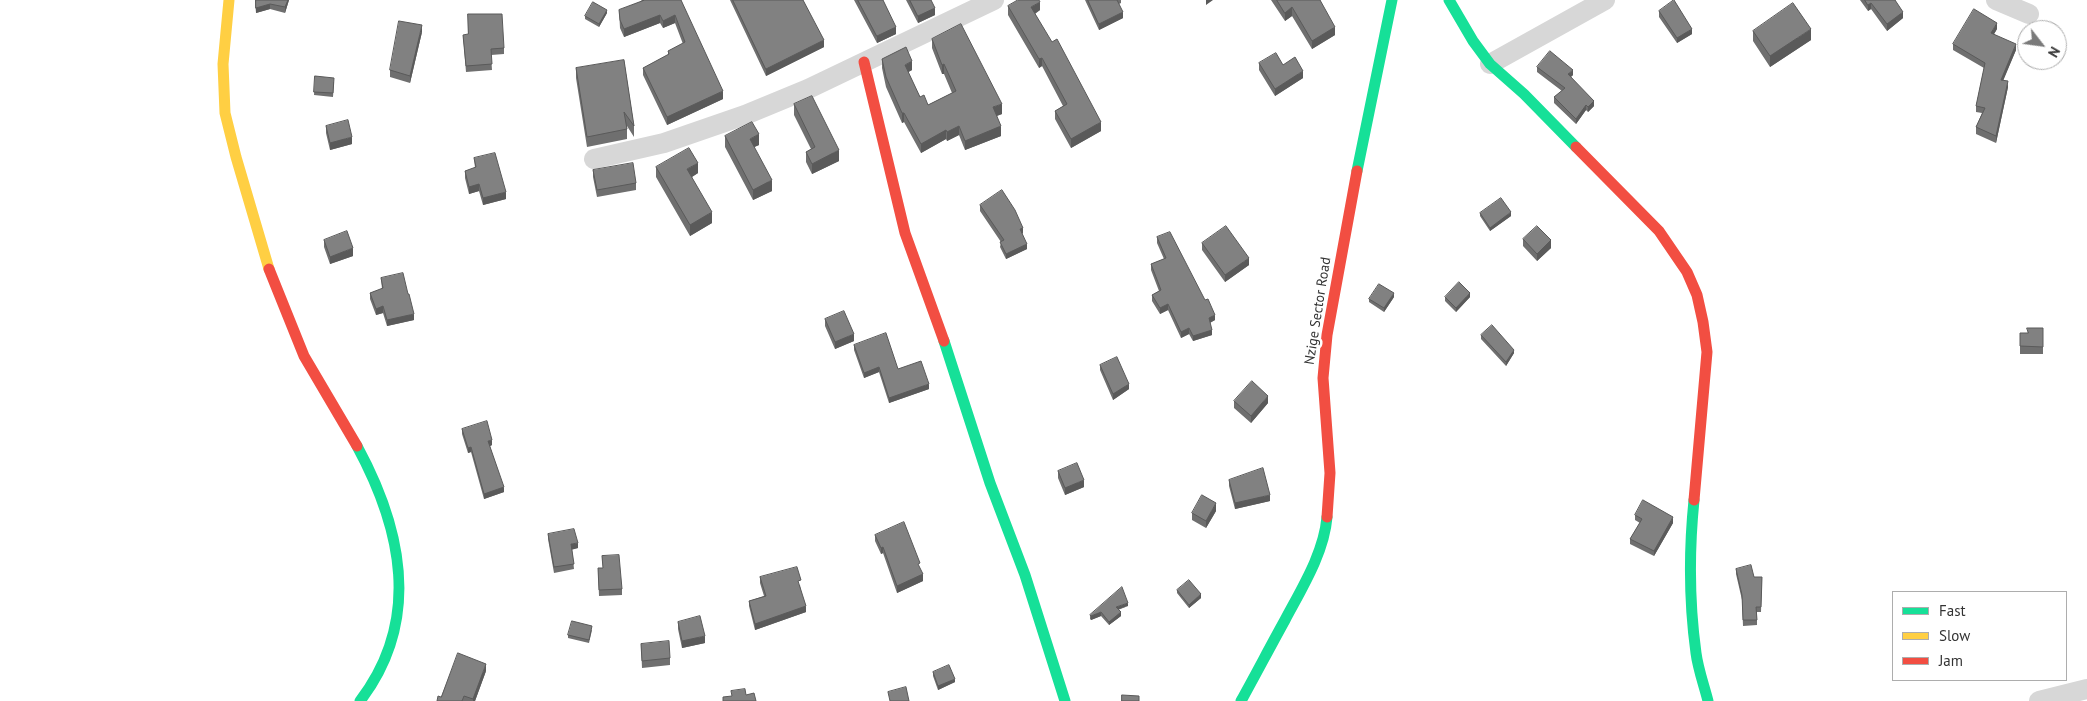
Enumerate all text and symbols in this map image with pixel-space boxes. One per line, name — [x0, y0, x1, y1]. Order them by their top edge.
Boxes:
north arrow — [2017, 20, 2067, 70]
text: N — [2044, 44, 2064, 60]
street label: Nzige Sector Road — [1301, 256, 1335, 366]
legend — [1892, 591, 2067, 681]
text: Fast — [1939, 601, 1966, 620]
text: Slow — [1939, 626, 1970, 645]
text: Jam — [1939, 651, 1963, 670]

